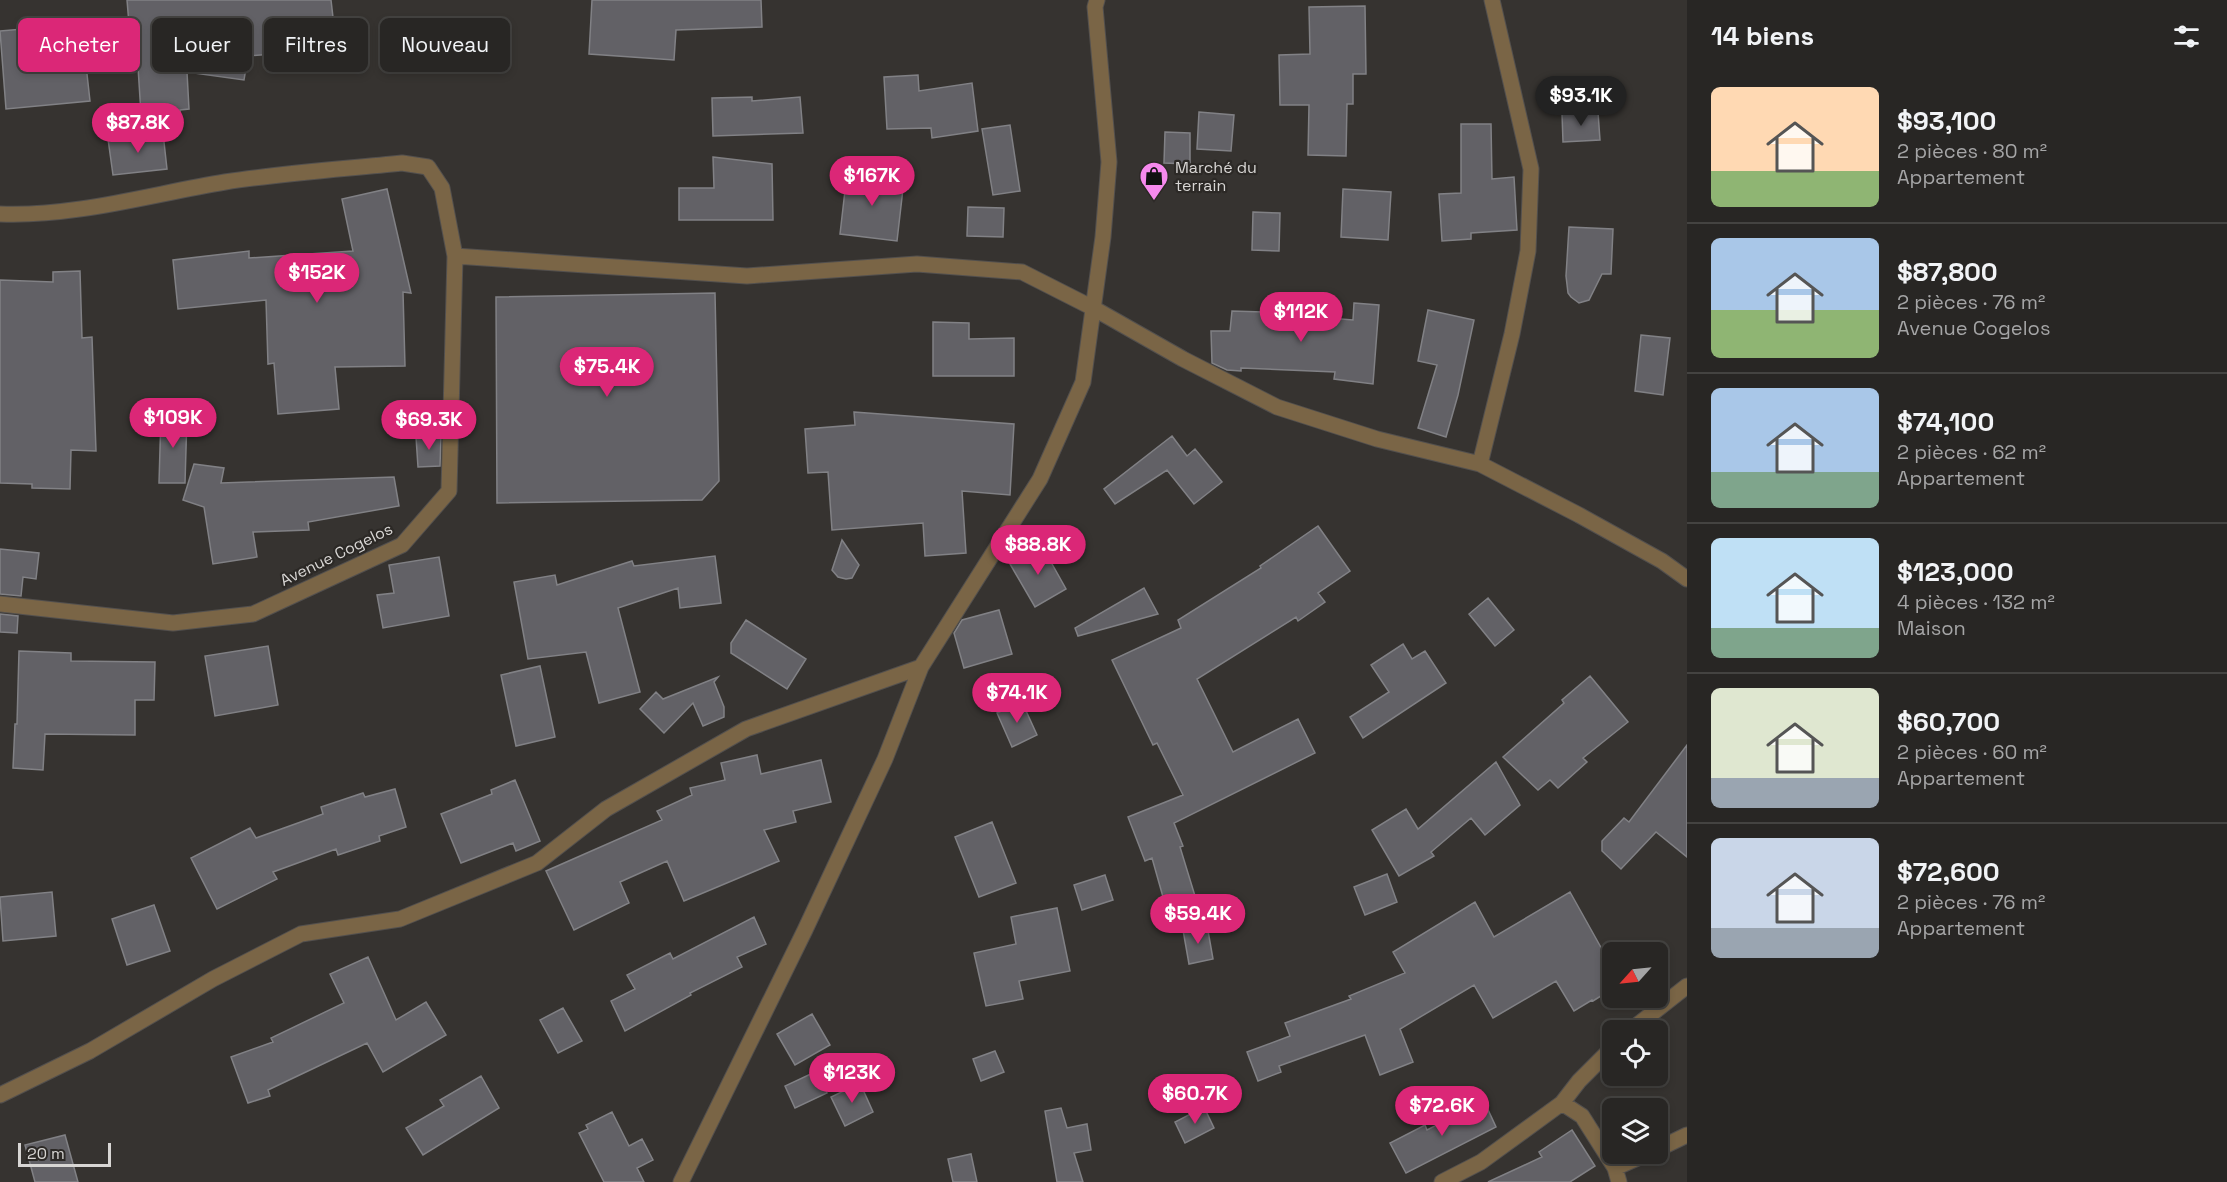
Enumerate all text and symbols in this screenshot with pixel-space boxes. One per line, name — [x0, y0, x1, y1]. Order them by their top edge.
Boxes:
chip: Acheter — [18, 18, 140, 72]
chip: Louer — [152, 18, 252, 72]
chip: Filtres — [264, 18, 368, 72]
chip: Nouveau — [380, 18, 510, 72]
text: 14 biens — [1711, 19, 1814, 53]
icon: filters — [2170, 20, 2203, 53]
pin: $93.1K — [1532, 76, 1630, 127]
text: $93.1K — [1549, 82, 1613, 108]
pin: $87.8K — [89, 103, 187, 154]
text: $93,100 — [1897, 104, 1996, 138]
text: $87.8K — [106, 109, 170, 135]
icon: home — [1759, 111, 1831, 183]
text: 2 pièces · 80 m² — [1897, 138, 2047, 164]
pin: $167K — [830, 156, 914, 207]
place label: Marché du terrain — [1175, 157, 1257, 196]
shop icon: Marché du terrain — [1138, 160, 1170, 202]
text: $167K — [844, 162, 900, 188]
text: Appartement — [1897, 164, 2025, 190]
pin: $152K — [275, 253, 359, 304]
text: $87,800 — [1897, 255, 1998, 289]
text: $152K — [288, 259, 346, 285]
icon: home — [1759, 262, 1831, 334]
text: 2 pièces · 76 m² — [1897, 289, 2045, 315]
pin: $112K — [1259, 292, 1343, 343]
text: $112K — [1274, 298, 1328, 324]
text: Avenue Cogelos — [1897, 315, 2050, 341]
pin: $75.4K — [558, 347, 656, 398]
text: $75.4K — [574, 353, 640, 379]
pin: $109K — [131, 398, 215, 449]
pin: $69.3K — [380, 400, 478, 451]
text: $109K — [144, 404, 203, 430]
text: $74,100 — [1897, 405, 1994, 439]
text: $69.3K — [395, 406, 463, 432]
icon: home — [1759, 412, 1831, 484]
text: 2 pièces · 62 m² — [1897, 439, 2046, 465]
text: Appartement — [1897, 465, 2025, 491]
street label: Avenue Cogelos — [276, 518, 396, 591]
pin: $88.8K — [989, 525, 1087, 576]
text: $88.8K — [1005, 531, 1071, 557]
text: $123,000 — [1897, 555, 2014, 589]
icon: home — [1759, 562, 1831, 634]
text: 4 pièces · 132 m² — [1897, 589, 2055, 615]
text: Maison — [1897, 615, 1966, 641]
pin: $74.1K — [968, 673, 1066, 724]
text: $74.1K — [986, 679, 1048, 705]
text: $60,700 — [1897, 705, 2000, 739]
icon: home — [1759, 712, 1831, 784]
text: 2 pièces · 60 m² — [1897, 739, 2047, 765]
text: Appartement — [1897, 765, 2025, 791]
text: $72,600 — [1897, 855, 2000, 889]
icon: home — [1759, 862, 1831, 934]
text: 2 pièces · 76 m² — [1897, 889, 2045, 915]
pin: $59.4K — [1149, 894, 1247, 945]
text: $59.4K — [1164, 900, 1232, 926]
text: Appartement — [1897, 915, 2025, 941]
north arrow — [1602, 942, 1668, 1008]
map controls — [1602, 942, 1668, 1164]
button: locate — [1602, 1020, 1668, 1086]
pin: $123K — [810, 1053, 894, 1104]
text: $123K — [823, 1059, 881, 1085]
pin: $60.7K — [1146, 1074, 1244, 1125]
text: $60.7K — [1162, 1080, 1228, 1106]
pin: $72.6K — [1393, 1086, 1491, 1137]
text: $72.6K — [1409, 1092, 1475, 1118]
button: layers — [1602, 1098, 1668, 1164]
scale bar — [18, 1140, 111, 1168]
text: 20 m — [27, 1143, 65, 1164]

